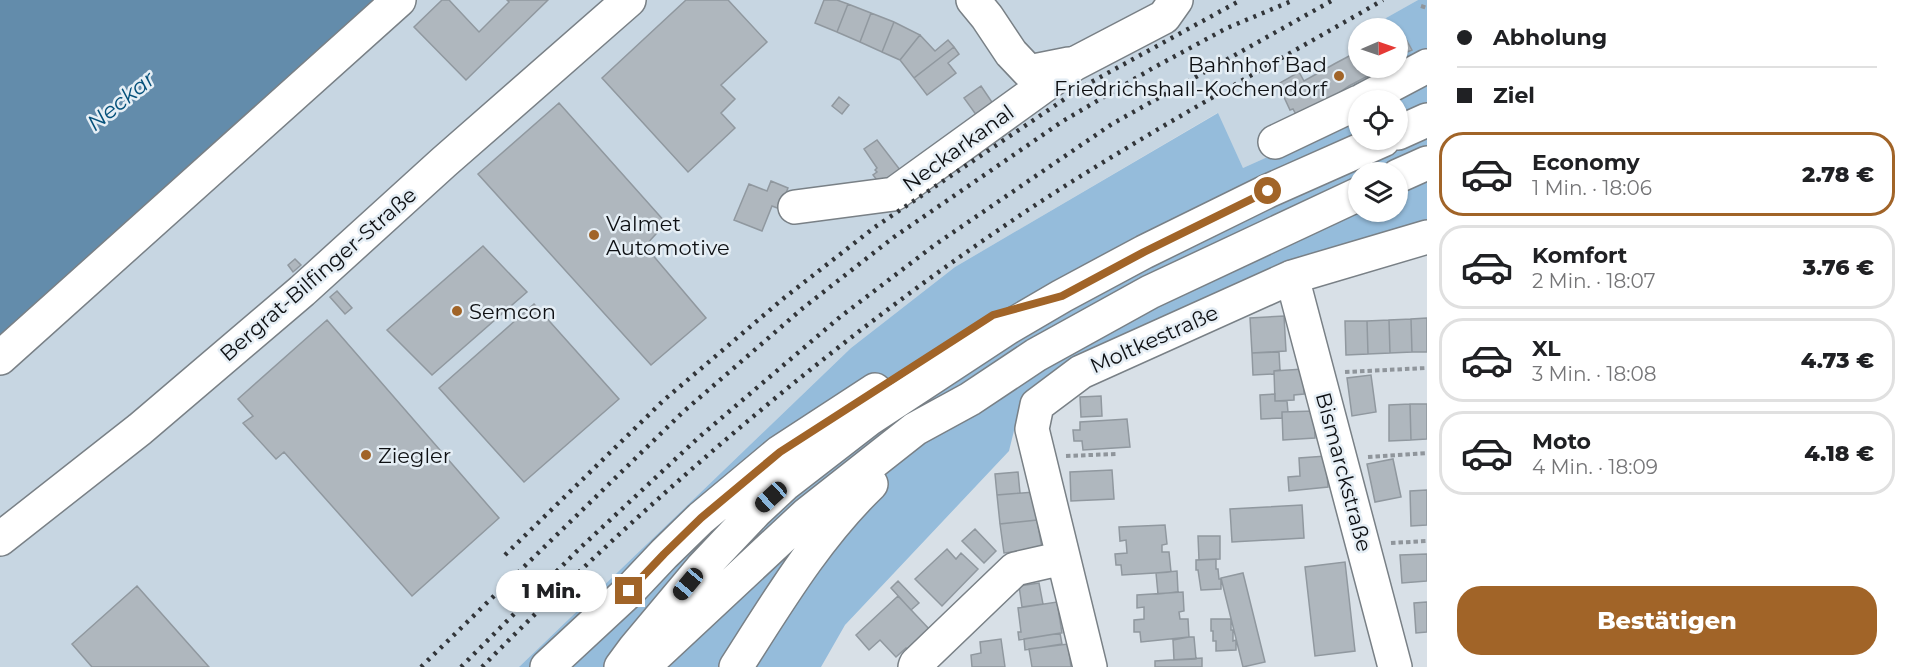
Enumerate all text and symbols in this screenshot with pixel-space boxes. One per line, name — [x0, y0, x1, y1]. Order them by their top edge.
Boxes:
north arrow — [1348, 18, 1408, 78]
map controls — [1348, 18, 1408, 222]
text: Abholung — [1493, 24, 1607, 51]
place label: Bahnhof Bad Friedrichshall-Kochendorf — [1054, 52, 1328, 101]
water label: Neckar — [82, 65, 161, 137]
marker: Bahnhof Bad Friedrichshall-Kochendorf — [1332, 69, 1346, 83]
text: Ziel — [1493, 82, 1535, 109]
button: locate — [1348, 90, 1408, 150]
street label: Neckarkanal — [898, 99, 1018, 197]
icon: car — [1460, 147, 1514, 201]
text: Economy — [1532, 149, 1640, 176]
text: 2.78 € — [1802, 161, 1874, 188]
button: layers — [1348, 162, 1408, 222]
text: 1 Min. · 18:06 — [1532, 176, 1652, 200]
route start — [1254, 177, 1281, 204]
street label: Bergrat-Bilfinger-Straße — [215, 182, 421, 366]
place label: Valmet Automotive — [606, 211, 730, 260]
marker: Valmet Automotive — [587, 228, 601, 242]
icon: car — [1460, 240, 1514, 294]
text: Komfort — [1532, 242, 1627, 269]
text: 3.76 € — [1803, 254, 1874, 281]
text: 2 Min. · 18:07 — [1532, 269, 1655, 293]
place label: Semcon — [469, 299, 556, 324]
street label: Moltkestraße — [1086, 300, 1222, 378]
marker: Semcon — [450, 304, 464, 318]
icon: car — [1460, 333, 1514, 387]
text: XL — [1532, 335, 1561, 362]
text: 4.73 € — [1801, 347, 1874, 374]
text: 3 Min. · 18:08 — [1532, 362, 1657, 386]
street label: Bismarckstraße — [1311, 390, 1377, 554]
icon: car — [1460, 426, 1514, 480]
text: Moto — [1532, 428, 1591, 455]
text: 4.18 € — [1804, 440, 1874, 467]
place label: Ziegler — [378, 443, 451, 468]
marker: Ziegler — [359, 448, 373, 462]
text: 4 Min. · 18:09 — [1532, 455, 1658, 479]
car — [752, 478, 790, 516]
car — [670, 564, 706, 604]
callout: 1 Min. — [497, 570, 608, 612]
route end — [615, 577, 642, 604]
text: 1 Min. — [522, 579, 581, 603]
button: Bestätigen — [1457, 586, 1877, 655]

